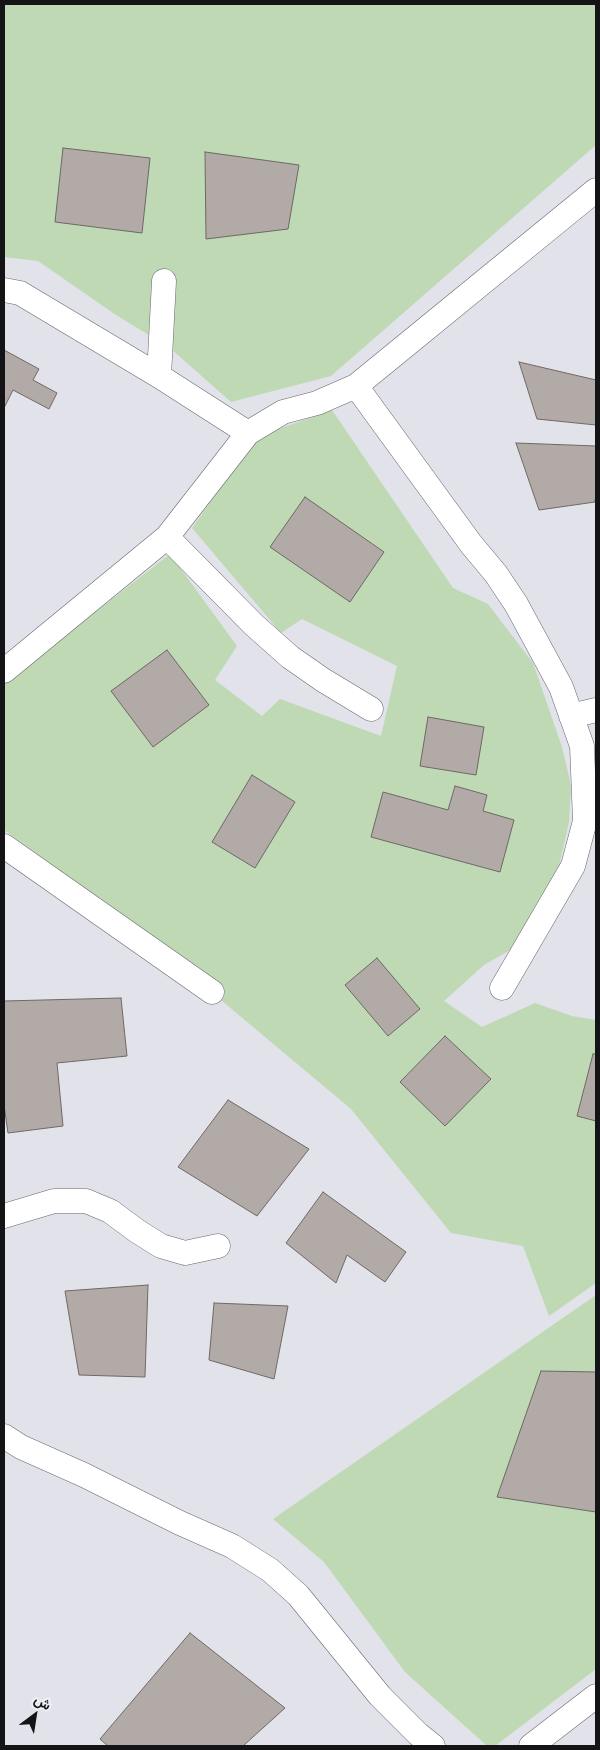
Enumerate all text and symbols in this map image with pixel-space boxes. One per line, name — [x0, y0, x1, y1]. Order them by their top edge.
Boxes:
north arrow — [10, 1690, 60, 1740]
text: ش — [31, 1691, 54, 1713]

